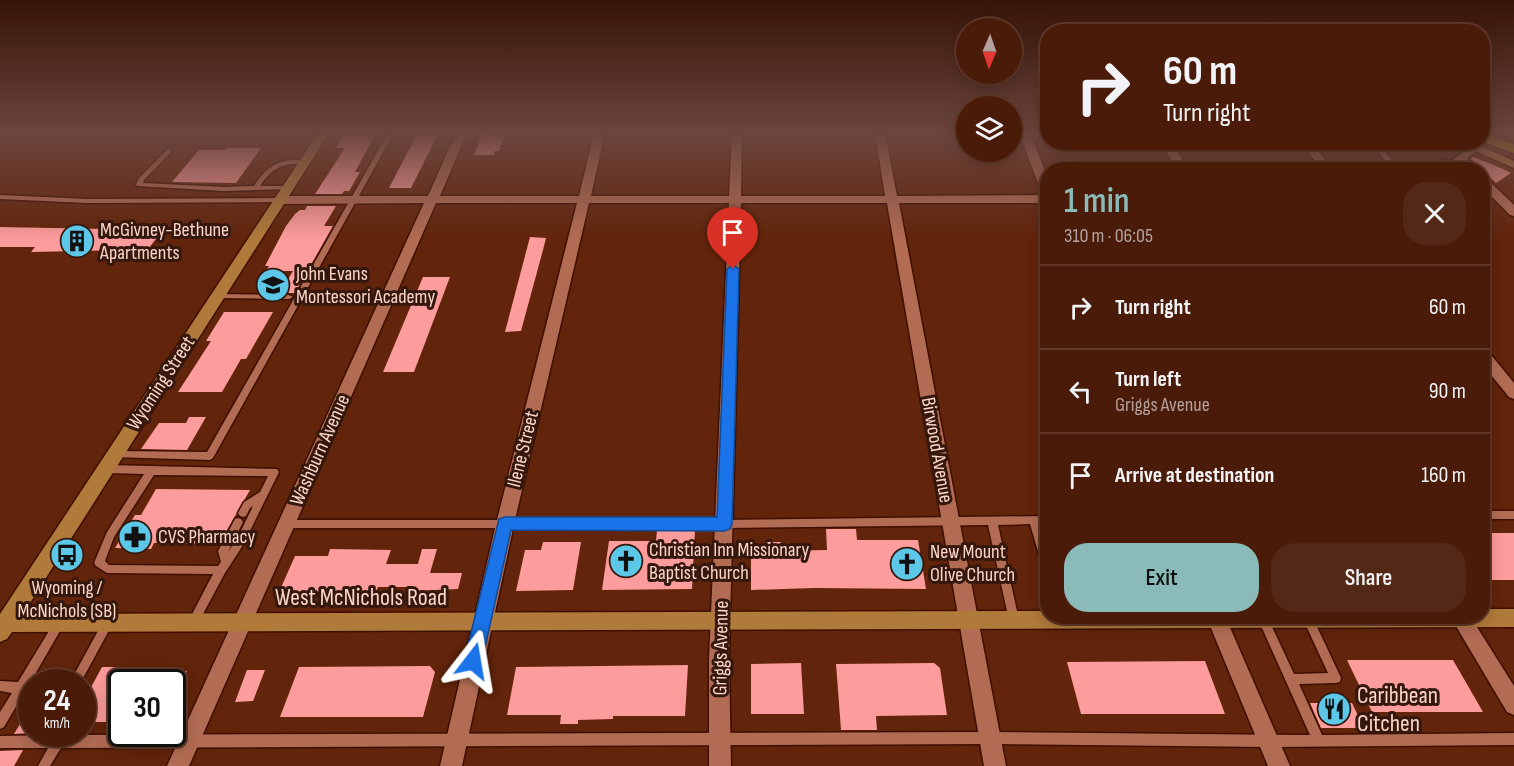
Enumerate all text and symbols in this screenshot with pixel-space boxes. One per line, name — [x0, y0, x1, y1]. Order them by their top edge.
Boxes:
north arrow — [956, 18, 1022, 84]
map controls — [956, 18, 1022, 162]
text: 60 m — [1163, 46, 1237, 97]
icon: right — [1064, 48, 1142, 126]
button: layers — [956, 96, 1022, 162]
text: Turn right — [1163, 97, 1250, 129]
text: 1 min — [1064, 180, 1129, 223]
button: close — [1403, 182, 1466, 245]
pin — [707, 207, 758, 269]
icon: arrive — [716, 216, 749, 249]
place label: McGivney-Bethune Apartments — [99, 218, 229, 265]
building icon: McGivney-Bethune Apartments — [59, 223, 95, 259]
text: 310 m · 06:05 — [1064, 224, 1153, 248]
place label: John Evans Montessori Academy — [295, 262, 435, 309]
school or university icon: John Evans Montessori Academy — [255, 267, 291, 303]
icon: right — [1064, 291, 1097, 324]
text: Turn right — [1115, 294, 1191, 321]
text: 60 m — [1429, 294, 1466, 321]
street label: Wyoming Street — [122, 331, 200, 435]
text: Turn left — [1115, 366, 1181, 393]
icon: left — [1064, 375, 1097, 408]
text: 90 m — [1429, 378, 1466, 405]
street label: Washburn Avenue — [285, 391, 355, 509]
text: Griggs Avenue — [1115, 393, 1210, 417]
street label: Birwood Avenue — [916, 395, 958, 505]
street label: Ilene Street — [502, 408, 544, 490]
icon: arrive — [1064, 459, 1097, 492]
text: Arrive at destination — [1115, 462, 1274, 489]
text: 160 m — [1421, 462, 1466, 489]
pharmacy icon: CVS Pharmacy — [117, 519, 153, 555]
place label: CVS Pharmacy — [158, 525, 255, 549]
bus stop icon: Wyoming / McNichols (SB) — [49, 537, 85, 573]
place label: Christian Inn Missionary Baptist Church — [649, 538, 809, 585]
place label: New Mount Olive Church — [930, 540, 1015, 587]
church icon: Christian Inn Missionary Baptist Church — [608, 543, 644, 579]
button: Exit — [1064, 543, 1259, 612]
button: Share — [1271, 543, 1466, 612]
church icon: New Mount Olive Church — [889, 546, 925, 582]
place label: Wyoming / McNichols (SB) — [18, 576, 116, 623]
street label: West McNichols Road — [275, 583, 447, 612]
street label: Griggs Avenue — [708, 600, 734, 696]
position arrow — [441, 629, 505, 693]
speed limit sign: 30 — [108, 669, 186, 747]
place label: Caribbean Citchen — [1357, 681, 1438, 738]
text: 24 — [44, 683, 70, 719]
restaurant icon: Caribbean Citchen — [1316, 691, 1352, 727]
text: km/h — [44, 714, 70, 733]

